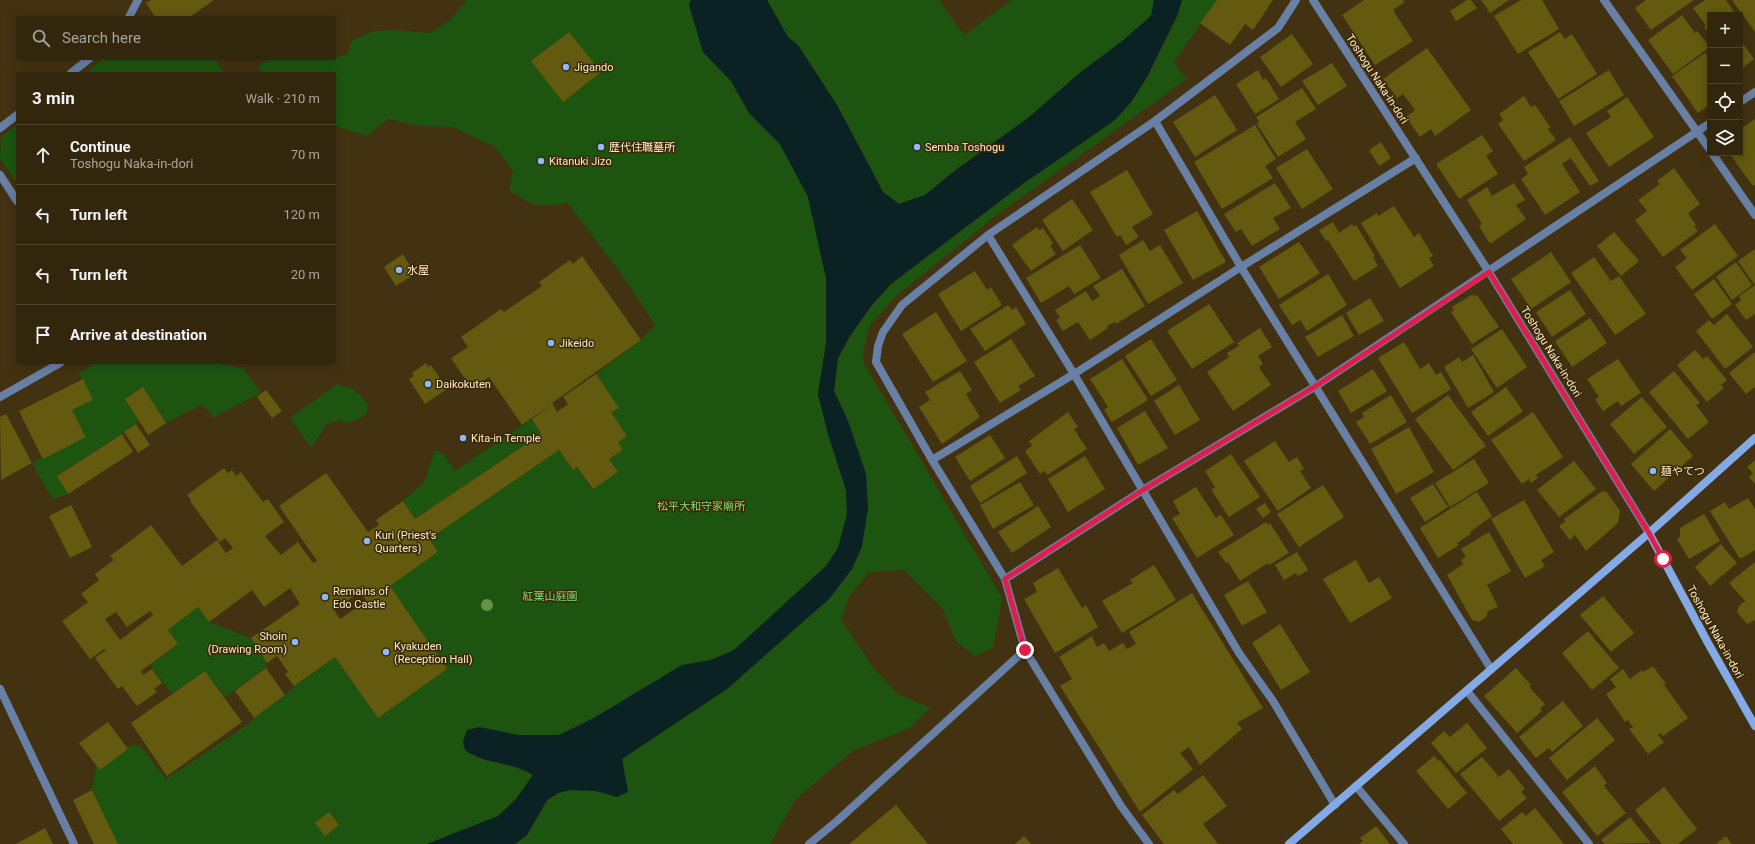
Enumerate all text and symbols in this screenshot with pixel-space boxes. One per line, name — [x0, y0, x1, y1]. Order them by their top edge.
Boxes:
map controls — [1707, 12, 1743, 156]
button: + — [1707, 12, 1743, 48]
search box — [16, 16, 336, 60]
icon: search — [30, 27, 52, 49]
text: Search here — [62, 29, 141, 47]
street label: Toshogu Naka-in-dori — [1343, 32, 1411, 126]
button: − — [1707, 48, 1743, 84]
place label: Jigando — [574, 61, 613, 74]
marker: Jigando — [561, 62, 571, 72]
button: locate — [1707, 84, 1743, 120]
text: 3 min — [32, 88, 75, 108]
text: Walk · 210 m — [245, 91, 320, 106]
button: layers — [1707, 120, 1743, 156]
text: Continue — [70, 138, 131, 156]
place label: 歴代住職墓所 — [609, 141, 676, 154]
place label: Semba Toshogu — [925, 141, 1004, 154]
marker: 歴代住職墓所 — [596, 142, 606, 152]
marker: Semba Toshogu — [912, 142, 922, 152]
icon: ahead — [32, 144, 54, 166]
text: 70 m — [291, 147, 320, 162]
place label: Kitanuki Jizo — [549, 155, 612, 168]
text: Toshogu Naka-in-dori — [70, 156, 193, 171]
marker: Kitanuki Jizo — [536, 156, 546, 166]
icon: left — [32, 204, 54, 226]
text: Turn left — [70, 206, 127, 224]
text: 120 m — [283, 207, 320, 222]
icon: left — [32, 264, 54, 286]
place label: 水屋 — [407, 264, 429, 277]
marker: 水屋 — [394, 265, 404, 275]
text: Turn left — [70, 266, 127, 284]
text: 20 m — [291, 267, 320, 282]
street label: Toshogu Naka-in-dori — [1518, 304, 1584, 400]
icon: arrive — [32, 324, 54, 346]
text: Arrive at destination — [70, 326, 207, 344]
place label: Jikeido — [559, 337, 594, 350]
marker: Jikeido — [546, 338, 556, 348]
place label: Daikokuten — [436, 378, 491, 391]
marker: Daikokuten — [423, 379, 433, 389]
place label: Kita-in Temple — [471, 432, 541, 445]
marker: Kita-in Temple — [458, 433, 468, 443]
place label: 麺やてつ — [1661, 465, 1705, 478]
marker: 麺やてつ — [1648, 466, 1658, 476]
park label: 松平大和守家廟所 — [657, 500, 746, 513]
place label: Kuri (Priest's Quarters) — [375, 529, 437, 555]
marker: Kuri (Priest's Quarters) — [362, 536, 372, 546]
route start — [1654, 550, 1672, 568]
street label: Toshogu Naka-in-dori — [1684, 583, 1746, 681]
place label: Remains of Edo Castle — [333, 585, 389, 611]
park label: 紅葉山庭園 — [523, 590, 578, 603]
marker: Remains of Edo Castle — [320, 592, 330, 602]
place label: Shoin (Drawing Room) — [208, 630, 287, 656]
marker: Shoin (Drawing Room) — [290, 637, 300, 647]
place label: Kyakuden (Reception Hall) — [394, 640, 473, 666]
route end — [1016, 641, 1034, 659]
marker: Kyakuden (Reception Hall) — [381, 647, 391, 657]

